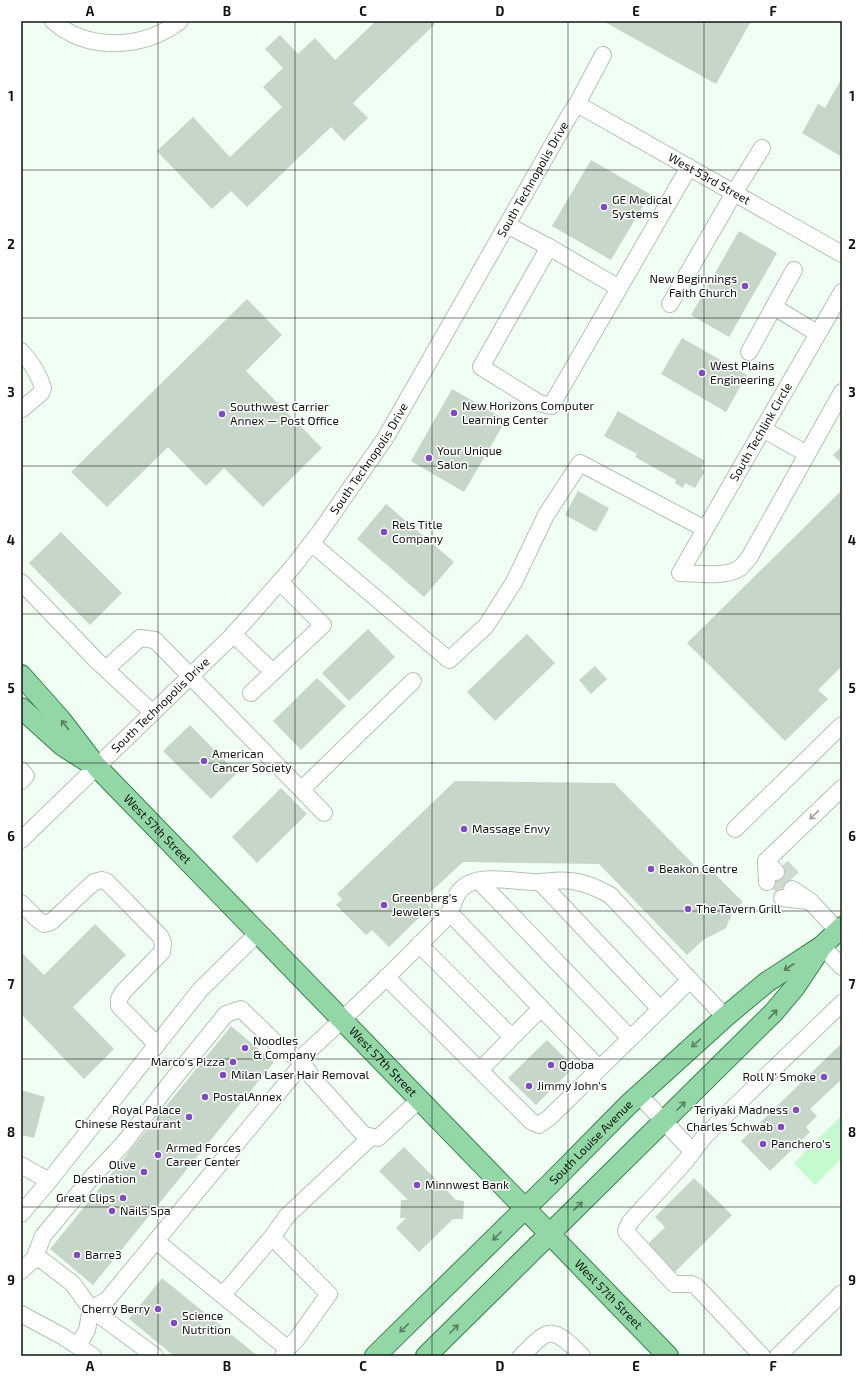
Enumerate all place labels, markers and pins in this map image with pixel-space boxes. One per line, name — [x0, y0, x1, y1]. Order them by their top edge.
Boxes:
place label: GE Medical Systems — [612, 192, 672, 220]
marker: GE Medical Systems — [599, 202, 609, 212]
place label: New Beginnings Faith Church — [650, 271, 737, 299]
marker: New Beginnings Faith Church — [740, 281, 750, 291]
place label: West Plains Engineering — [710, 358, 775, 386]
marker: West Plains Engineering — [697, 368, 707, 378]
place label: New Horizons Computer Learning Center — [462, 398, 595, 426]
place label: Southwest Carrier Annex — Post Office — [230, 399, 339, 427]
marker: New Horizons Computer Learning Center — [449, 408, 459, 418]
marker: Southwest Carrier Annex — Post Office — [217, 409, 227, 419]
place label: Your Unique Salon — [437, 443, 502, 471]
marker: Your Unique Salon — [424, 453, 434, 463]
place label: Rels Title Company — [392, 517, 444, 545]
marker: Rels Title Company — [379, 527, 389, 537]
place label: American Cancer Society — [212, 746, 292, 774]
marker: American Cancer Society — [199, 756, 209, 766]
place label: Massage Envy — [472, 821, 551, 835]
marker: Massage Envy — [459, 824, 469, 834]
place label: Beakon Centre — [659, 861, 738, 875]
marker: Beakon Centre — [646, 864, 656, 874]
place label: Greenberg's Jewelers — [392, 890, 457, 918]
marker: Greenberg's Jewelers — [379, 900, 389, 910]
place label: The Tavern Grill — [696, 901, 781, 915]
marker: The Tavern Grill — [683, 904, 693, 914]
place label: Noodles & Company — [253, 1033, 317, 1061]
marker: Noodles & Company — [240, 1043, 250, 1053]
place label: Marco's Pizza — [151, 1054, 225, 1068]
marker: Marco's Pizza — [228, 1057, 238, 1067]
place label: Qdoba — [559, 1057, 594, 1072]
marker: Qdoba — [546, 1060, 556, 1070]
place label: Milan Laser Hair Removal — [231, 1067, 370, 1081]
place label: Roll N' Smoke — [742, 1069, 816, 1083]
marker: Milan Laser Hair Removal — [218, 1070, 228, 1080]
marker: Roll N' Smoke — [819, 1072, 829, 1082]
place label: Jimmy John's — [537, 1078, 607, 1092]
marker: Jimmy John's — [524, 1081, 534, 1091]
place label: PostalAnnex — [213, 1089, 282, 1103]
marker: PostalAnnex — [200, 1092, 210, 1102]
place label: Royal Palace Chinese Restaurant — [75, 1102, 181, 1130]
place label: Teriyaki Madness — [694, 1102, 788, 1116]
marker: Teriyaki Madness — [791, 1105, 801, 1115]
marker: Royal Palace Chinese Restaurant — [184, 1112, 194, 1122]
place label: Charles Schwab — [686, 1119, 773, 1133]
marker: Charles Schwab — [776, 1122, 786, 1132]
place label: Panchero's — [771, 1136, 831, 1150]
marker: Panchero's — [758, 1139, 768, 1149]
place label: Armed Forces Career Center — [166, 1140, 241, 1168]
marker: Armed Forces Career Center — [153, 1150, 163, 1160]
place label: Olive Destination — [73, 1157, 136, 1185]
marker: Olive Destination — [139, 1167, 149, 1177]
place label: Minnwest Bank — [425, 1177, 509, 1191]
marker: Minnwest Bank — [412, 1180, 422, 1190]
place label: Great Clips — [56, 1190, 115, 1204]
marker: Great Clips — [118, 1193, 128, 1203]
place label: Nails Spa — [120, 1203, 171, 1217]
marker: Nails Spa — [107, 1206, 117, 1216]
place label: Barre3 — [85, 1247, 122, 1261]
marker: Barre3 — [72, 1250, 82, 1260]
place label: Cherry Berry — [82, 1301, 151, 1315]
marker: Cherry Berry — [153, 1304, 163, 1314]
place label: Science Nutrition — [182, 1308, 231, 1336]
marker: Science Nutrition — [169, 1318, 179, 1328]

